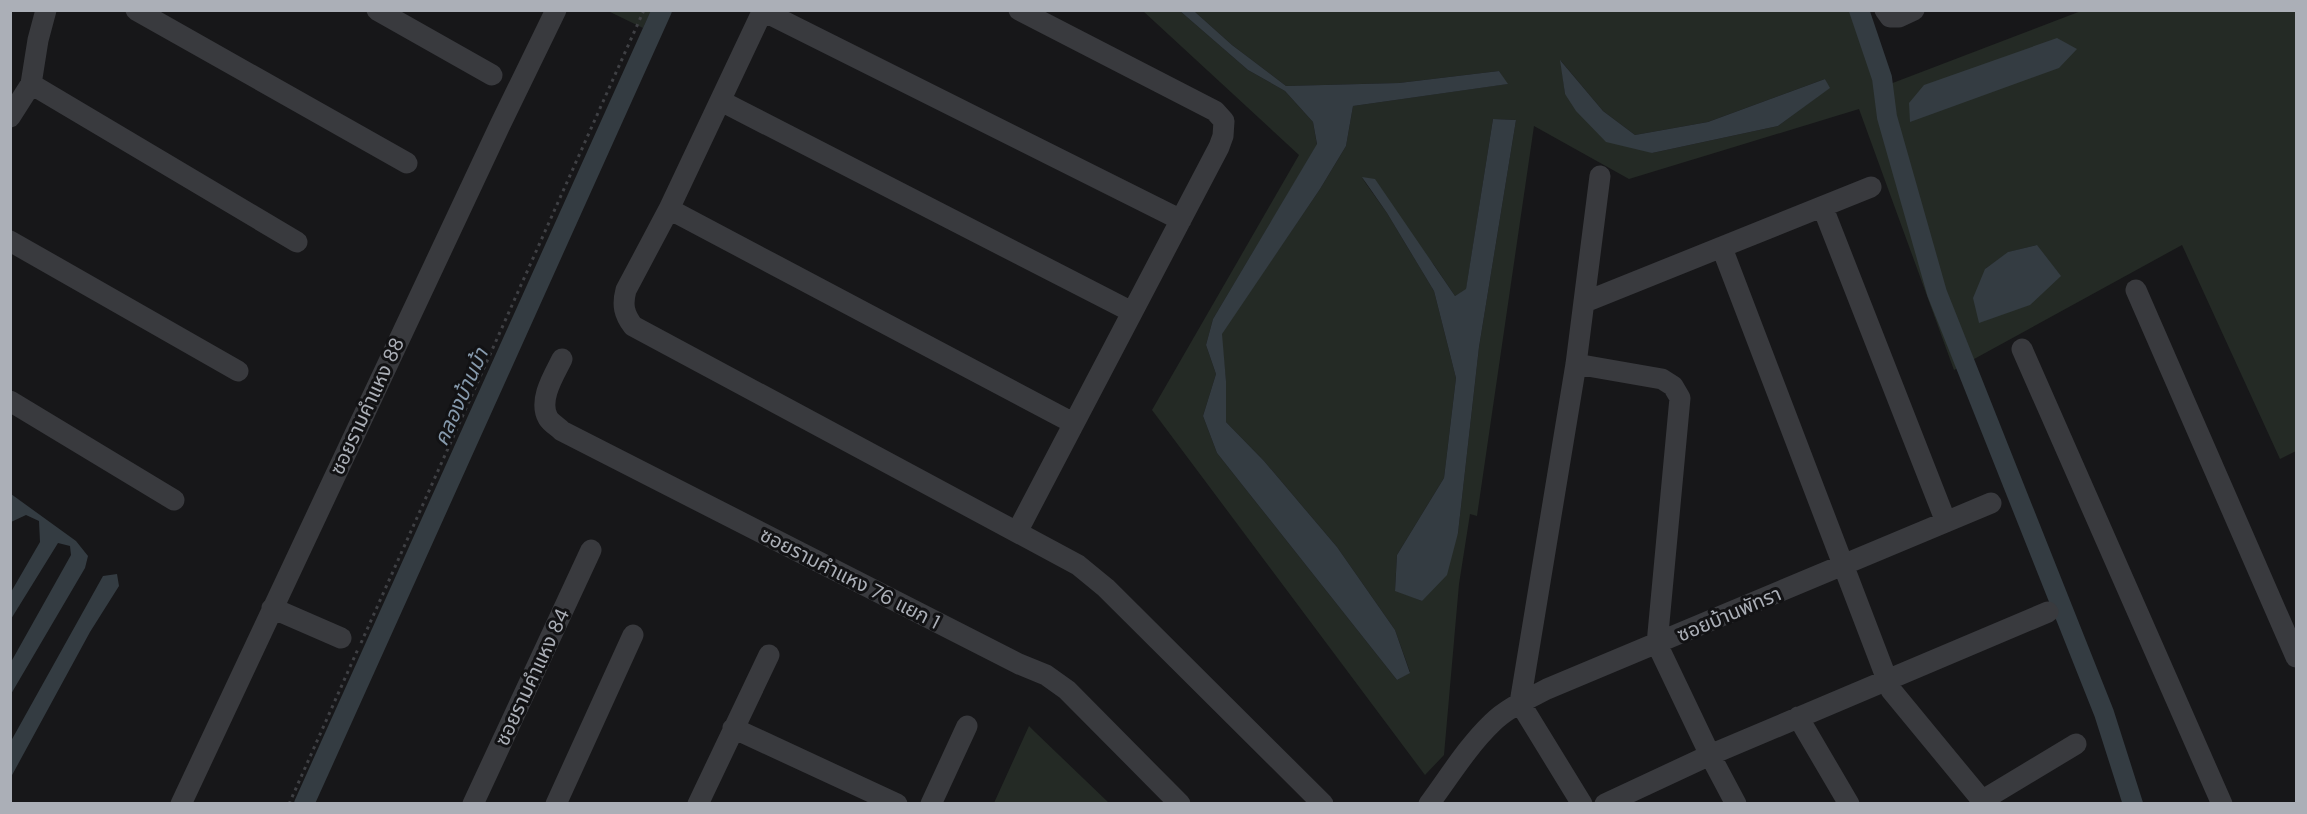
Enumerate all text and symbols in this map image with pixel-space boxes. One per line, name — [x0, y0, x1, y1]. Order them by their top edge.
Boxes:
street label: ซอยรามคำแหง 88 — [324, 333, 410, 479]
water label: คลองบ้านม้า — [427, 343, 495, 450]
street label: ซอยรามคำแหง 76 แยก 1 — [756, 521, 944, 635]
street label: ซอยบ้านพัทรา — [1673, 580, 1785, 648]
street label: ซอยรามคำแหง 84 — [489, 604, 575, 750]

